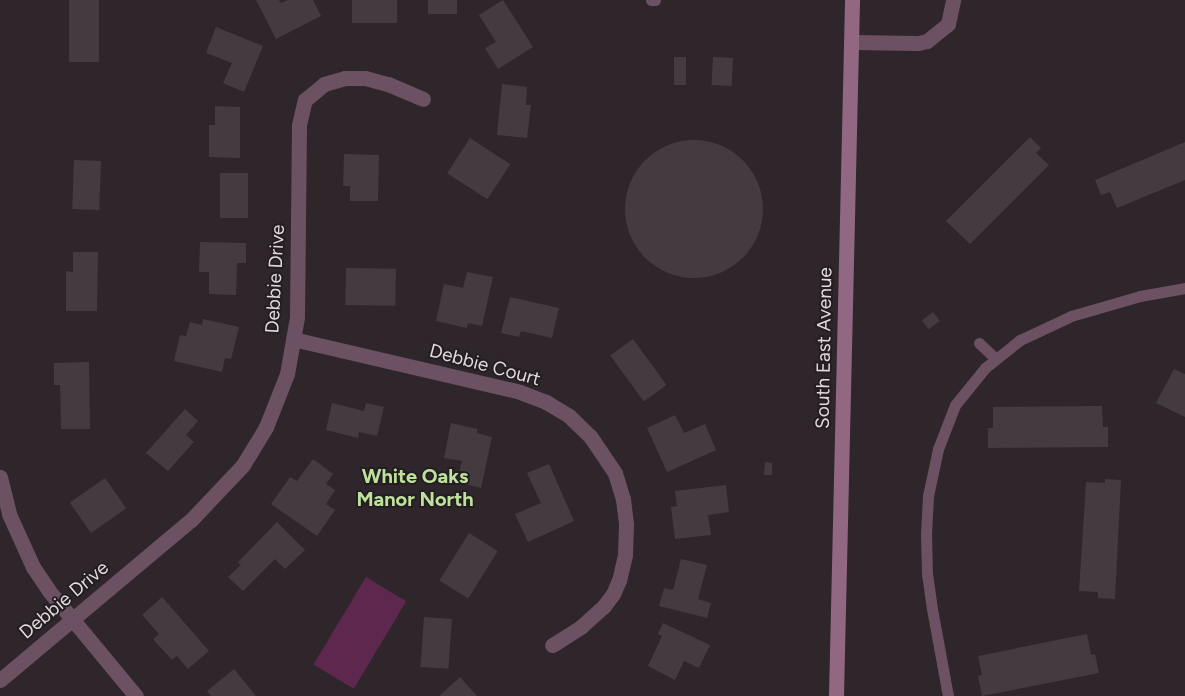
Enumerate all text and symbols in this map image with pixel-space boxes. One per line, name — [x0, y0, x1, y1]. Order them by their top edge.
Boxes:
street label: Debbie Drive — [261, 224, 289, 334]
street label: South East Avenue — [811, 267, 837, 429]
street label: Debbie Court — [427, 339, 543, 391]
district label: White Oaks Manor North — [356, 464, 474, 511]
street label: Debbie Drive — [15, 556, 113, 644]

